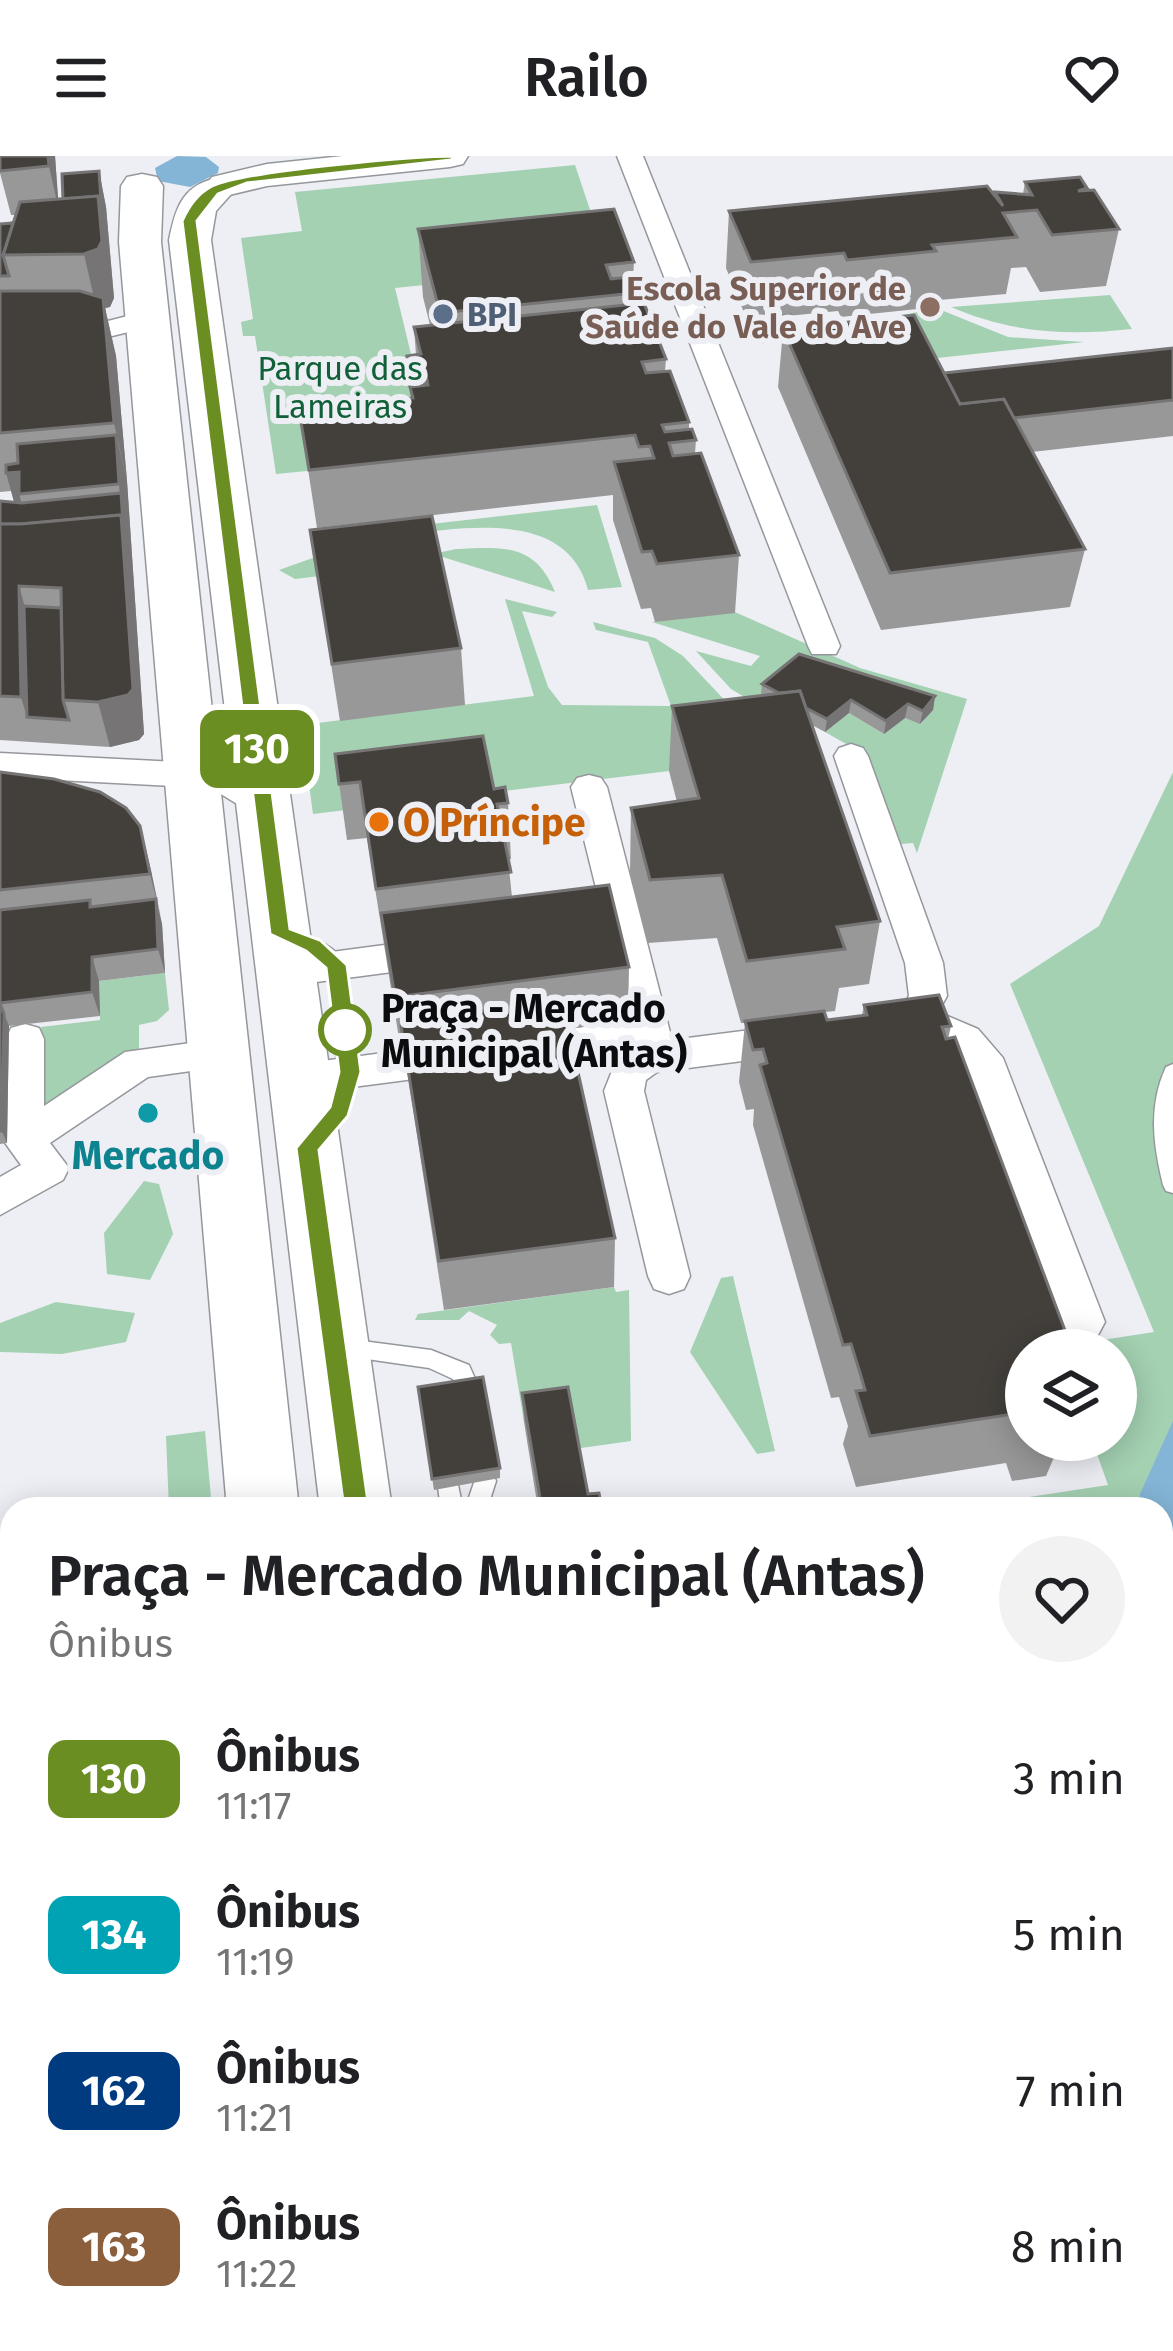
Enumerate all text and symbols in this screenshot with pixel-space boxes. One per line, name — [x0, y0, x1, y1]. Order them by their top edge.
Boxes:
icon: menu — [48, 45, 114, 111]
icon: heart — [1059, 45, 1125, 111]
text: Railo — [524, 46, 649, 110]
place label: Escola Superior de Saúde do Vale do Ave — [585, 269, 906, 347]
marker: Escola Superior de Saúde do Vale do Ave — [917, 294, 943, 320]
place label: BPI — [467, 295, 517, 335]
marker: BPI — [430, 301, 456, 327]
park label: Parque das Lameiras — [257, 349, 423, 427]
line badge: 130 — [188, 710, 326, 788]
text: 130 — [224, 724, 290, 774]
place label: O Príncipe — [403, 800, 585, 846]
marker: O Príncipe — [366, 809, 392, 835]
place label: Praça - Mercado Municipal (Antas) — [381, 986, 687, 1077]
marker: Praça - Mercado Municipal (Antas) — [320, 1005, 370, 1055]
marker: Mercado — [135, 1100, 161, 1126]
place label: Mercado — [72, 1133, 224, 1179]
map controls — [1005, 1329, 1137, 1461]
button: layers — [1005, 1329, 1137, 1461]
button: heart — [999, 1536, 1125, 1662]
text: Praça - Mercado Municipal (Antas) — [48, 1542, 925, 1610]
text: Ônibus — [48, 1621, 173, 1667]
text: Ônibus — [216, 1729, 360, 1783]
text: 3 min — [1013, 1752, 1125, 1806]
text: 130 — [81, 1754, 147, 1804]
text: 11:17 — [216, 1783, 291, 1829]
text: Ônibus — [216, 1885, 360, 1939]
text: 5 min — [1013, 1908, 1125, 1962]
text: 134 — [82, 1910, 146, 1960]
text: 11:19 — [216, 1939, 294, 1985]
text: Ônibus — [216, 2041, 360, 2095]
text: 7 min — [1015, 2064, 1125, 2118]
text: 162 — [82, 2066, 146, 2116]
text: 11:21 — [216, 2095, 294, 2141]
text: Ônibus — [216, 2197, 360, 2251]
text: 8 min — [1011, 2220, 1125, 2274]
text: 163 — [82, 2222, 146, 2272]
text: 11:22 — [216, 2251, 297, 2297]

